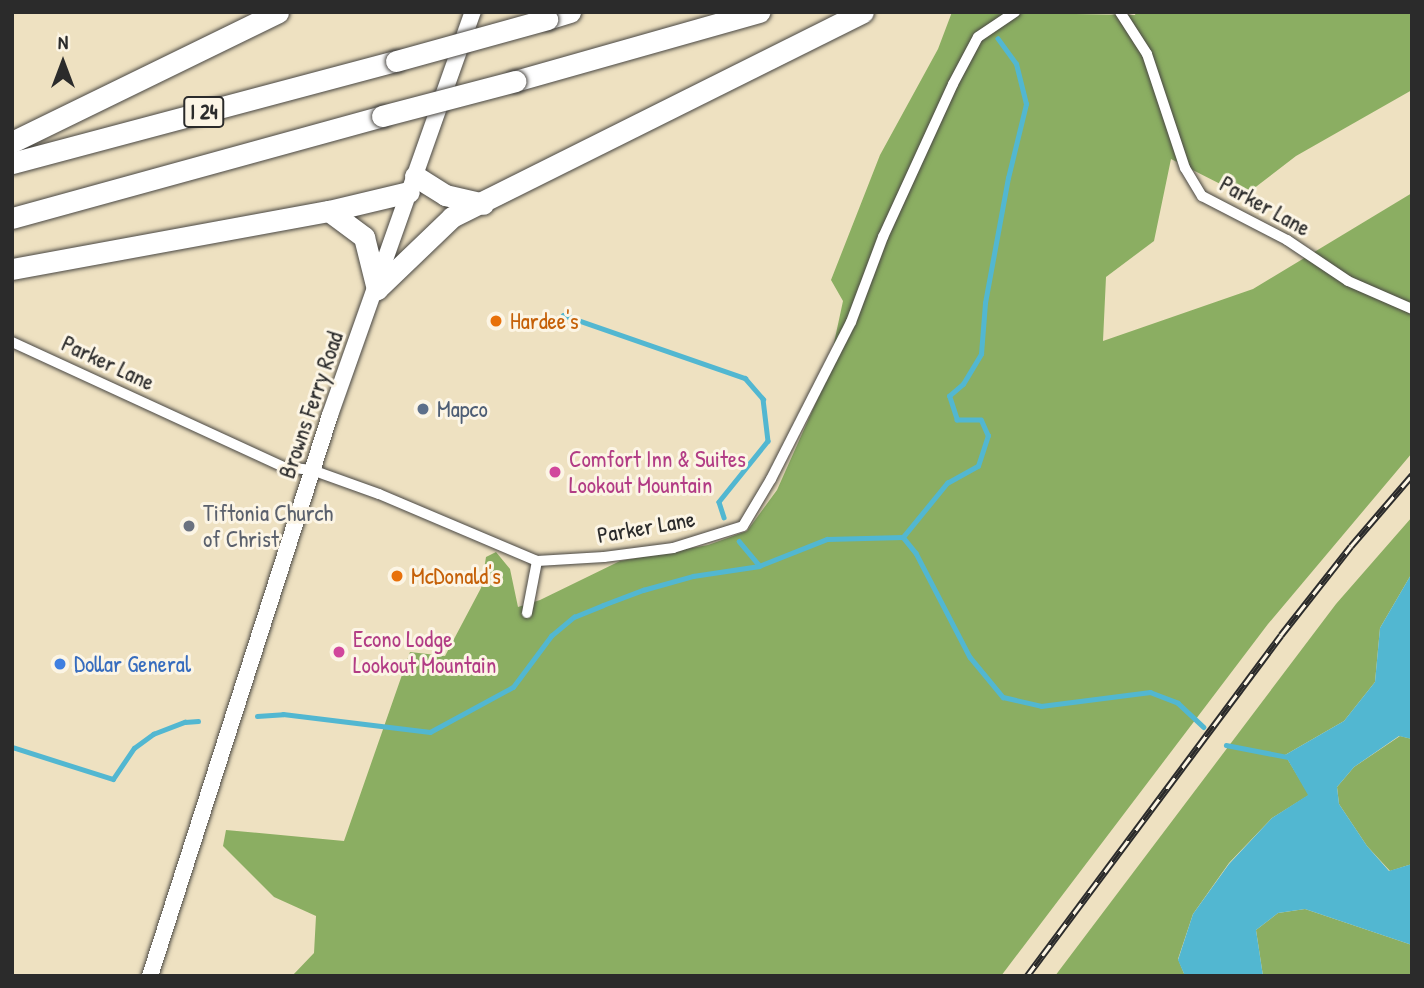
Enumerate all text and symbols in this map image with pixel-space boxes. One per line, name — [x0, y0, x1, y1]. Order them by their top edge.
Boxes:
north arrow — [28, 28, 98, 98]
text: N — [58, 29, 68, 55]
road number: I 24 — [183, 94, 225, 130]
street label: Parker Lane — [1215, 170, 1315, 242]
place label: Hardee's — [510, 307, 579, 335]
marker: Hardee's — [488, 313, 504, 329]
street label: Browns Ferry Road — [273, 328, 349, 482]
street label: Parker Lane — [57, 330, 159, 396]
place label: Mapco — [437, 395, 488, 423]
marker: Mapco — [415, 401, 431, 417]
place label: Comfort Inn & Suites Lookout Mountain — [569, 445, 746, 499]
marker: Comfort Inn & Suites Lookout Mountain — [547, 464, 563, 480]
place label: Tiftonia Church of Christ — [203, 499, 333, 553]
street label: Parker Lane — [595, 505, 697, 549]
marker: Tiftonia Church of Christ — [181, 518, 197, 534]
place label: McDonald's — [411, 562, 501, 590]
marker: McDonald's — [389, 568, 405, 584]
place label: Econo Lodge Lookout Mountain — [353, 625, 496, 679]
marker: Econo Lodge Lookout Mountain — [331, 644, 347, 660]
place label: Dollar General — [74, 650, 191, 678]
marker: Dollar General — [52, 656, 68, 672]

